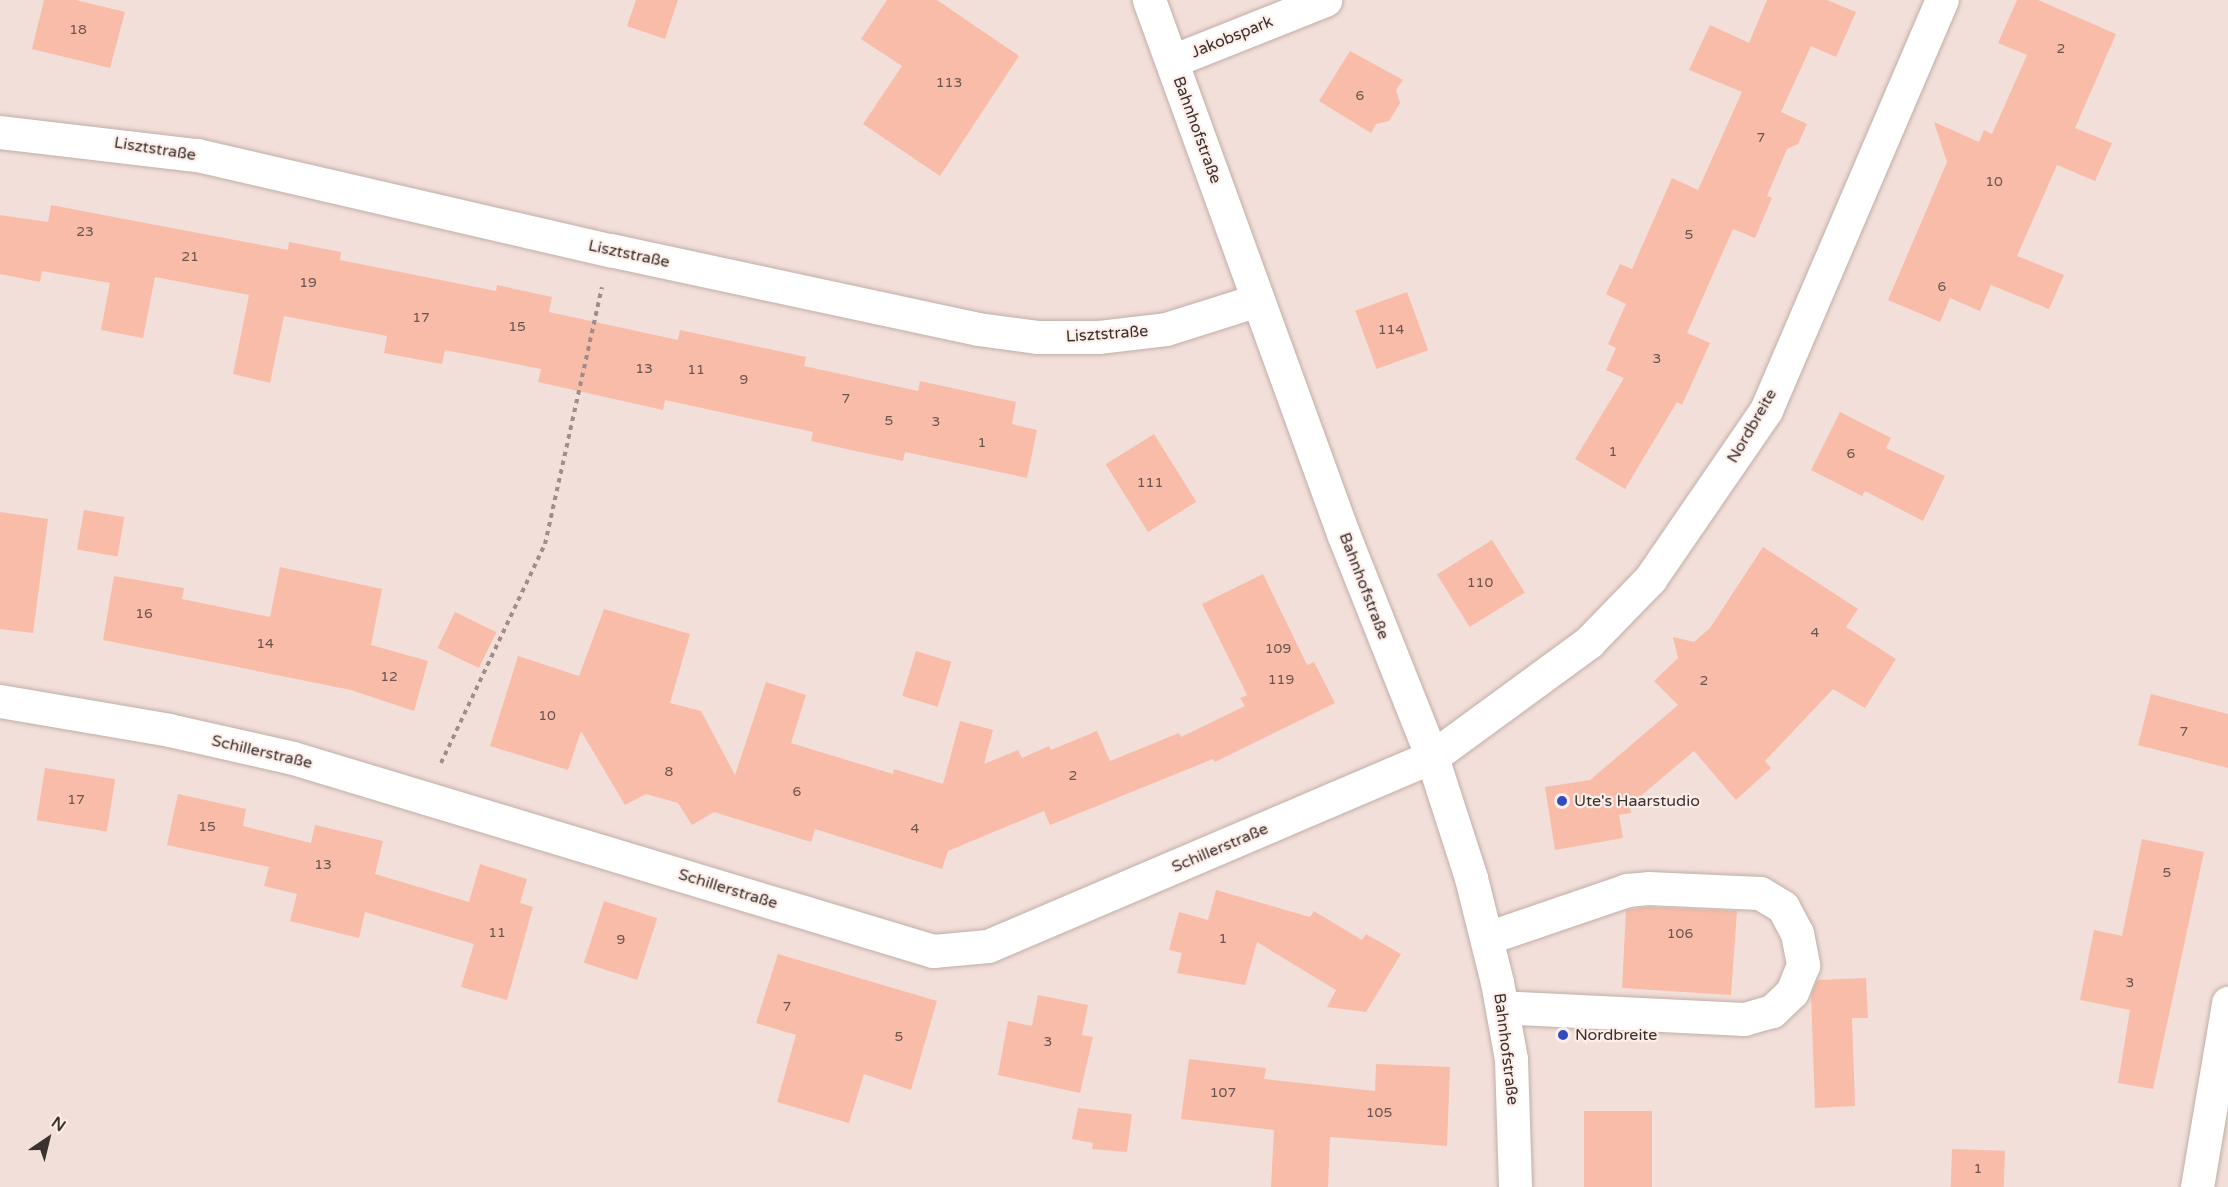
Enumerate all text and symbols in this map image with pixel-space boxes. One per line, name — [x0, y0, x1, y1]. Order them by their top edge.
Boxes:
street label: Jakobspark — [1188, 12, 1276, 62]
house number: 18 — [69, 22, 87, 38]
house number: 2 — [2057, 41, 2065, 57]
street label: Bahnhofstraße — [1169, 74, 1225, 186]
house number: 113 — [936, 75, 962, 91]
house number: 6 — [1356, 88, 1364, 104]
house number: 7 — [1757, 130, 1765, 146]
street label: Lisztstraße — [113, 133, 197, 165]
house number: 10 — [1985, 174, 2003, 190]
house number: 23 — [76, 224, 94, 240]
house number: 5 — [1685, 227, 1693, 243]
street label: Lisztstraße — [587, 236, 671, 272]
house number: 21 — [181, 249, 199, 265]
house number: 19 — [299, 275, 317, 291]
house number: 6 — [1938, 279, 1946, 295]
house number: 17 — [412, 310, 430, 326]
house number: 15 — [508, 319, 526, 335]
street label: Lisztstraße — [1065, 322, 1149, 346]
house number: 114 — [1378, 322, 1404, 338]
house number: 3 — [1653, 351, 1661, 367]
house number: 13 — [635, 361, 653, 377]
house number: 11 — [687, 362, 705, 378]
house number: 9 — [740, 372, 748, 388]
street label: Nordbreite — [1723, 386, 1781, 466]
house number: 7 — [842, 391, 850, 407]
house number: 5 — [885, 413, 893, 429]
house number: 3 — [932, 414, 940, 430]
house number: 1 — [978, 435, 986, 451]
house number: 1 — [1609, 444, 1617, 460]
house number: 6 — [1847, 446, 1855, 462]
house number: 111 — [1137, 475, 1163, 491]
street label: Bahnhofstraße — [1335, 530, 1393, 642]
house number: 110 — [1467, 575, 1493, 591]
house number: 16 — [135, 606, 153, 622]
house number: 4 — [1811, 625, 1819, 641]
house number: 14 — [256, 636, 274, 652]
house number: 109 — [1265, 641, 1291, 657]
house number: 12 — [380, 669, 398, 685]
house number: 119 — [1268, 672, 1294, 688]
house number: 2 — [1700, 673, 1708, 689]
house number: 10 — [538, 708, 556, 724]
house number: 7 — [2180, 724, 2188, 740]
street label: Schillerstraße — [210, 731, 314, 773]
house number: 8 — [665, 764, 673, 780]
house number: 2 — [1069, 768, 1077, 784]
house number: 6 — [793, 784, 801, 800]
place label: Ute's Haarstudio — [1574, 791, 1700, 811]
house number: 17 — [67, 792, 85, 808]
marker: Ute's Haarstudio — [1555, 794, 1569, 808]
house number: 15 — [198, 819, 216, 835]
street label: Schillerstraße — [1169, 819, 1271, 877]
house number: 4 — [911, 821, 919, 837]
house number: 13 — [314, 857, 332, 873]
street label: Schillerstraße — [676, 865, 780, 913]
house number: 5 — [2163, 865, 2171, 881]
house number: 11 — [488, 925, 506, 941]
house number: 106 — [1667, 926, 1693, 942]
house number: 1 — [1219, 931, 1227, 947]
house number: 9 — [617, 932, 625, 948]
house number: 3 — [2126, 975, 2134, 991]
street label: Bahnhofstraße — [1490, 992, 1522, 1106]
house number: 7 — [783, 999, 791, 1015]
place label: Nordbreite — [1575, 1025, 1657, 1045]
marker: Nordbreite — [1556, 1028, 1570, 1042]
house number: 5 — [895, 1029, 903, 1045]
house number: 3 — [1044, 1034, 1052, 1050]
house number: 107 — [1210, 1085, 1236, 1101]
house number: 105 — [1366, 1105, 1392, 1121]
north arrow — [18, 1109, 78, 1169]
text: N — [47, 1112, 69, 1136]
house number: 1 — [1974, 1161, 1982, 1177]

